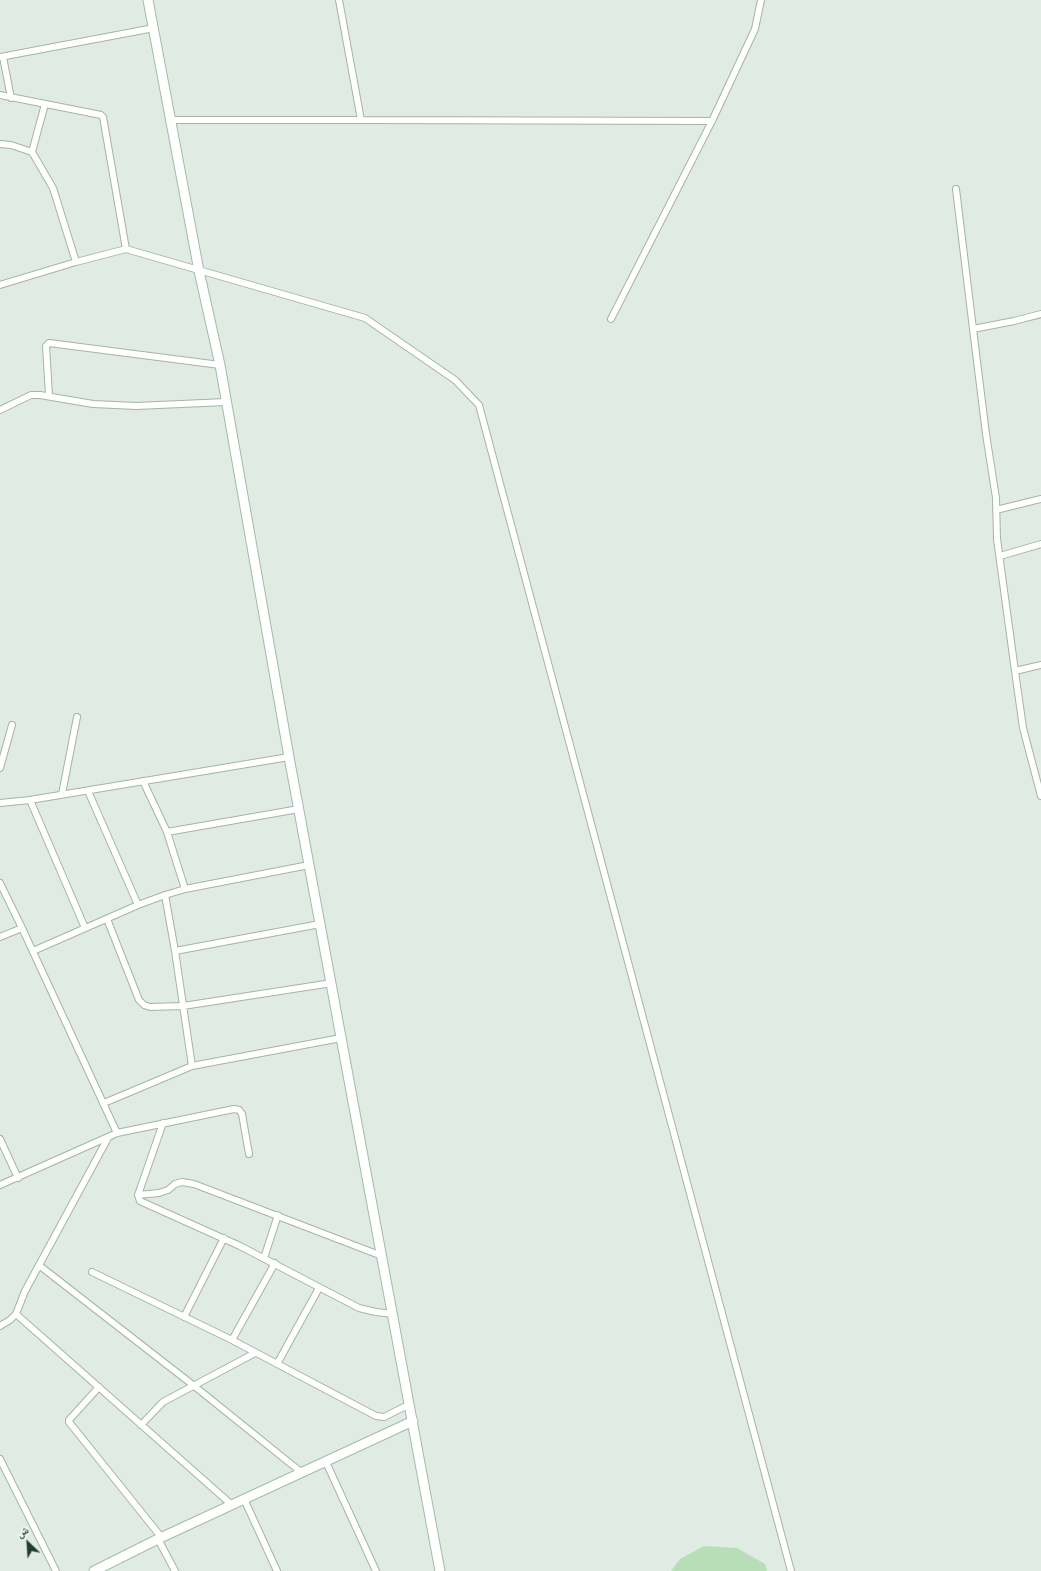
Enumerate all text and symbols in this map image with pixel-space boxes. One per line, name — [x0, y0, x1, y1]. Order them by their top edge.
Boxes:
north arrow — [8, 1523, 48, 1563]
text: ش — [15, 1523, 31, 1540]

